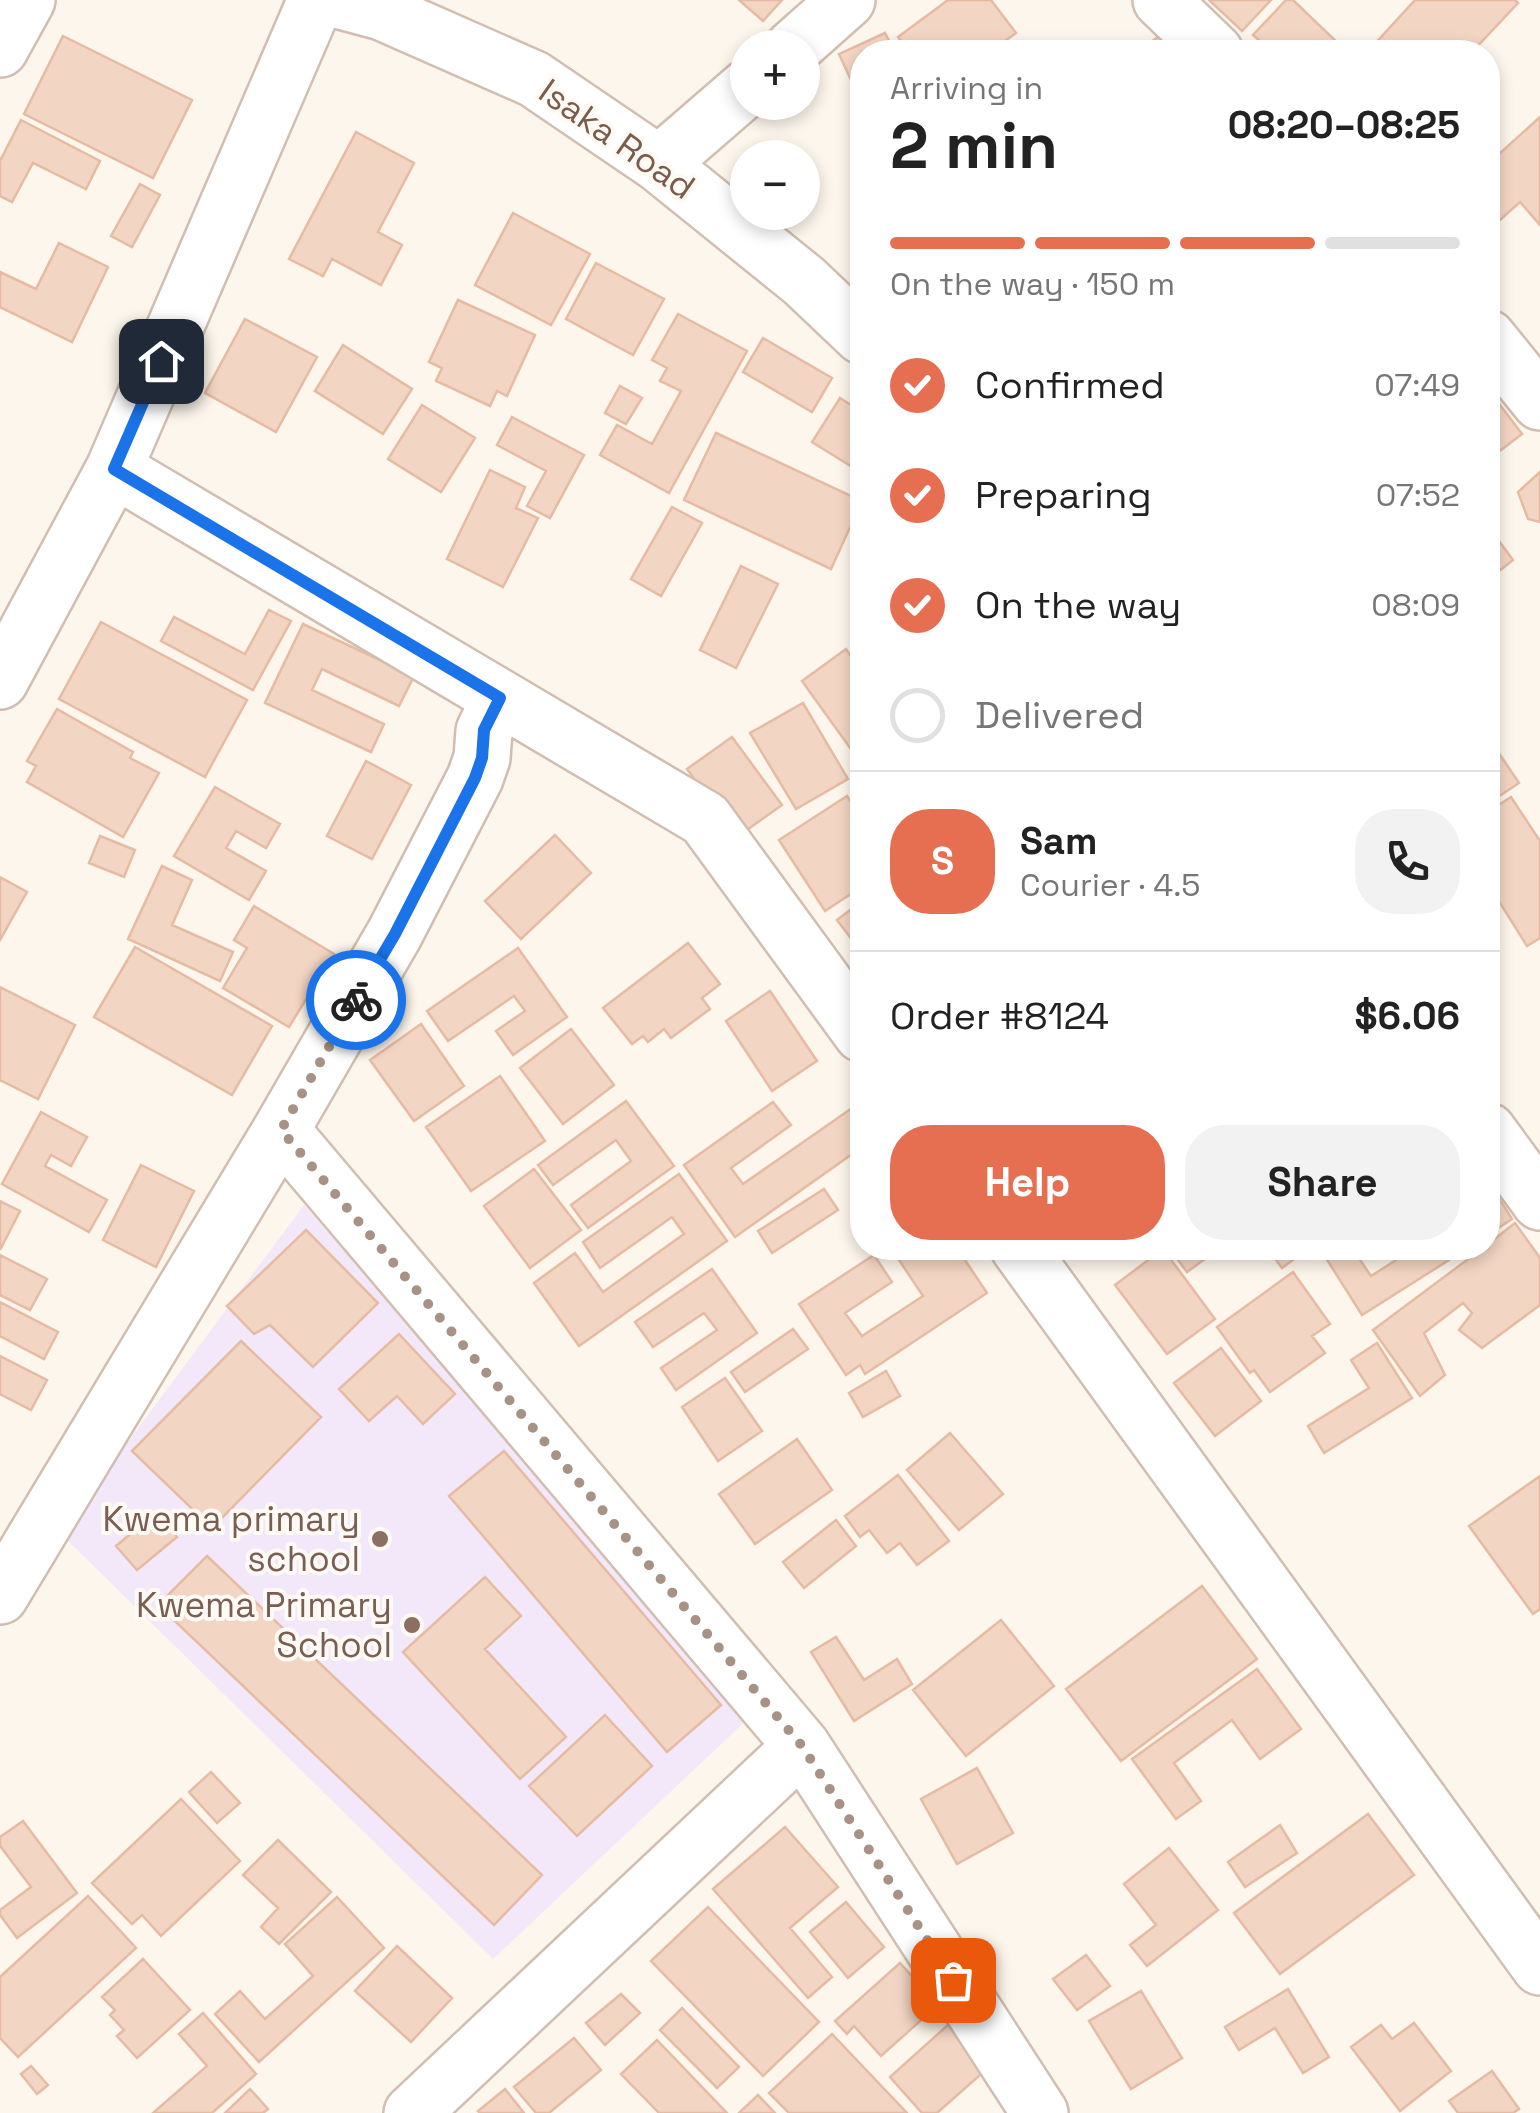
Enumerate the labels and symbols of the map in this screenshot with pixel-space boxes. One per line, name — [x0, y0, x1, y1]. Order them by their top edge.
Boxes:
street label: Isaka Road — [530, 69, 704, 209]
pin — [119, 319, 204, 404]
courier — [306, 950, 406, 1050]
place label: Kwema primary school — [103, 1497, 360, 1581]
marker: Kwema primary school — [369, 1528, 391, 1550]
place label: Kwema Primary School — [136, 1583, 392, 1667]
marker: Kwema Primary School — [401, 1614, 423, 1636]
pin — [911, 1938, 996, 2023]

